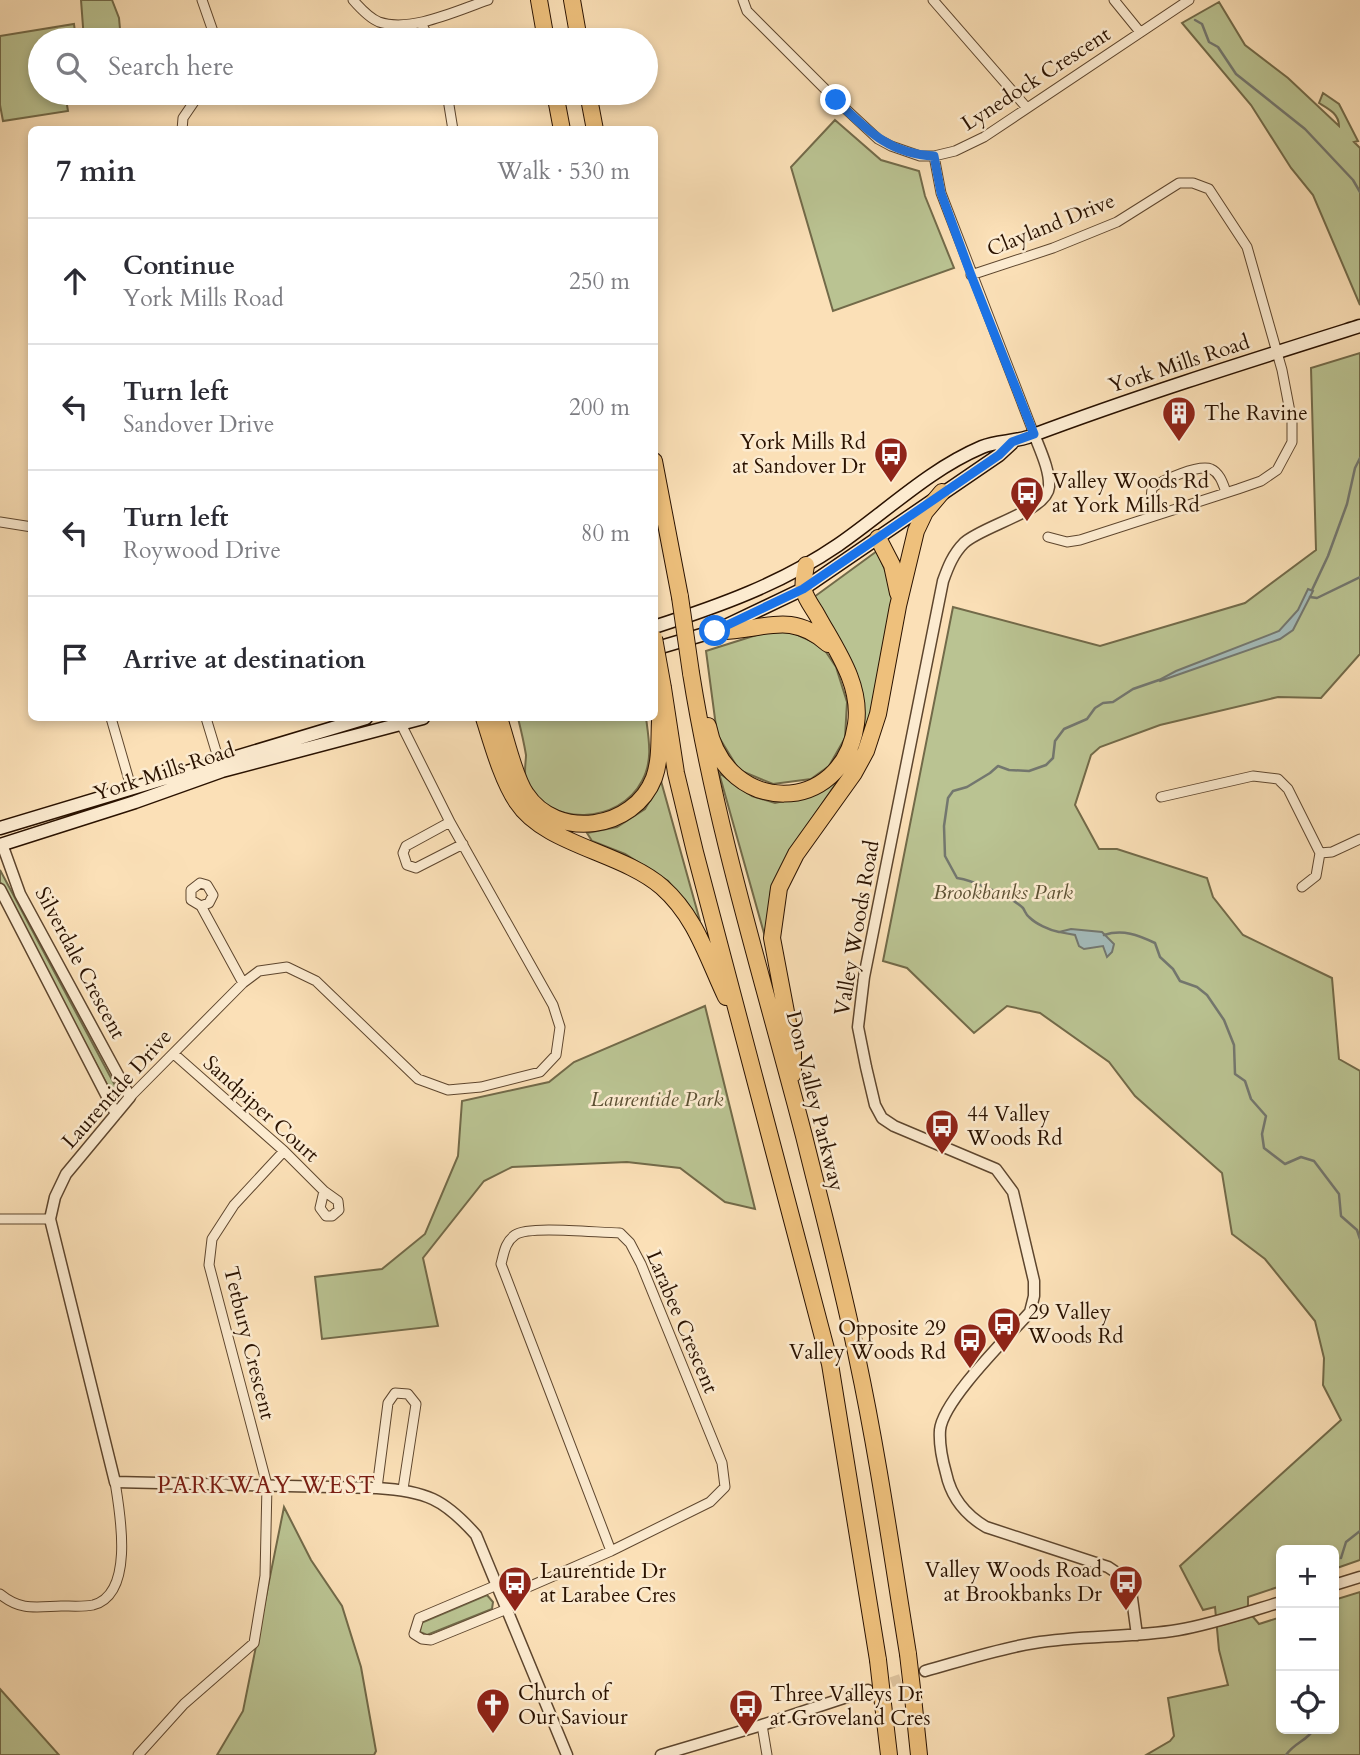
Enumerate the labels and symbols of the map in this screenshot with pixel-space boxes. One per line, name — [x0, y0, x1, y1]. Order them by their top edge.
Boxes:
street label: Lynedock Crescent — [956, 20, 1116, 138]
route end — [820, 84, 851, 115]
street label: Clayland Drive — [983, 186, 1119, 264]
street label: York Mills Road — [1105, 328, 1253, 400]
building icon: The Ravine — [1160, 394, 1198, 443]
place label: The Ravine — [1204, 399, 1308, 428]
place label: York Mills Rd at Sandover Dr — [732, 428, 866, 481]
bus stop icon: York Mills Rd at Sandover Dr — [872, 435, 910, 484]
place label: Valley Woods Rd at York Mills Rd — [1052, 467, 1209, 520]
bus stop icon: Valley Woods Rd at York Mills Rd — [1008, 474, 1046, 523]
route start — [699, 615, 730, 646]
street label: York Mills Road — [90, 736, 238, 808]
street label: Valley Woods Road — [827, 838, 887, 1018]
park label: Brookbanks Park — [933, 878, 1074, 907]
street label: Silverdale Crescent — [28, 882, 132, 1044]
street label: Don Valley Parkway — [779, 1008, 851, 1194]
street label: Laurentide Drive — [55, 1023, 179, 1155]
street label: Sandpiper Court — [197, 1049, 326, 1169]
park label: Laurentide Park — [591, 1085, 724, 1114]
place label: 44 Valley Woods Rd — [966, 1100, 1062, 1153]
bus stop icon: 44 Valley Woods Rd — [923, 1107, 961, 1156]
street label: Larabee Crescent — [639, 1246, 725, 1398]
street label: Tetbury Crescent — [216, 1263, 282, 1423]
place label: 29 Valley Woods Rd — [1027, 1298, 1123, 1351]
bus stop icon: 29 Valley Woods Rd — [985, 1305, 1023, 1354]
place label: Opposite 29 Valley Woods Rd — [789, 1314, 946, 1367]
bus stop icon: Opposite 29 Valley Woods Rd — [951, 1321, 989, 1370]
district label: PARKWAY WEST — [157, 1470, 377, 1501]
place label: Valley Woods Road at Brookbanks Dr — [925, 1556, 1102, 1609]
place label: Laurentide Dr at Larabee Cres — [540, 1557, 676, 1610]
bus stop icon: Valley Woods Road at Brookbanks Dr — [1107, 1563, 1145, 1612]
bus stop icon: Laurentide Dr at Larabee Cres — [496, 1564, 534, 1613]
place label: Church of Our Saviour — [518, 1679, 628, 1732]
place label: Three Valleys Dr at Groveland Cres — [770, 1680, 931, 1733]
church icon: Church of Our Saviour — [474, 1686, 512, 1735]
bus stop icon: Three Valleys Dr at Groveland Cres — [727, 1687, 765, 1736]

